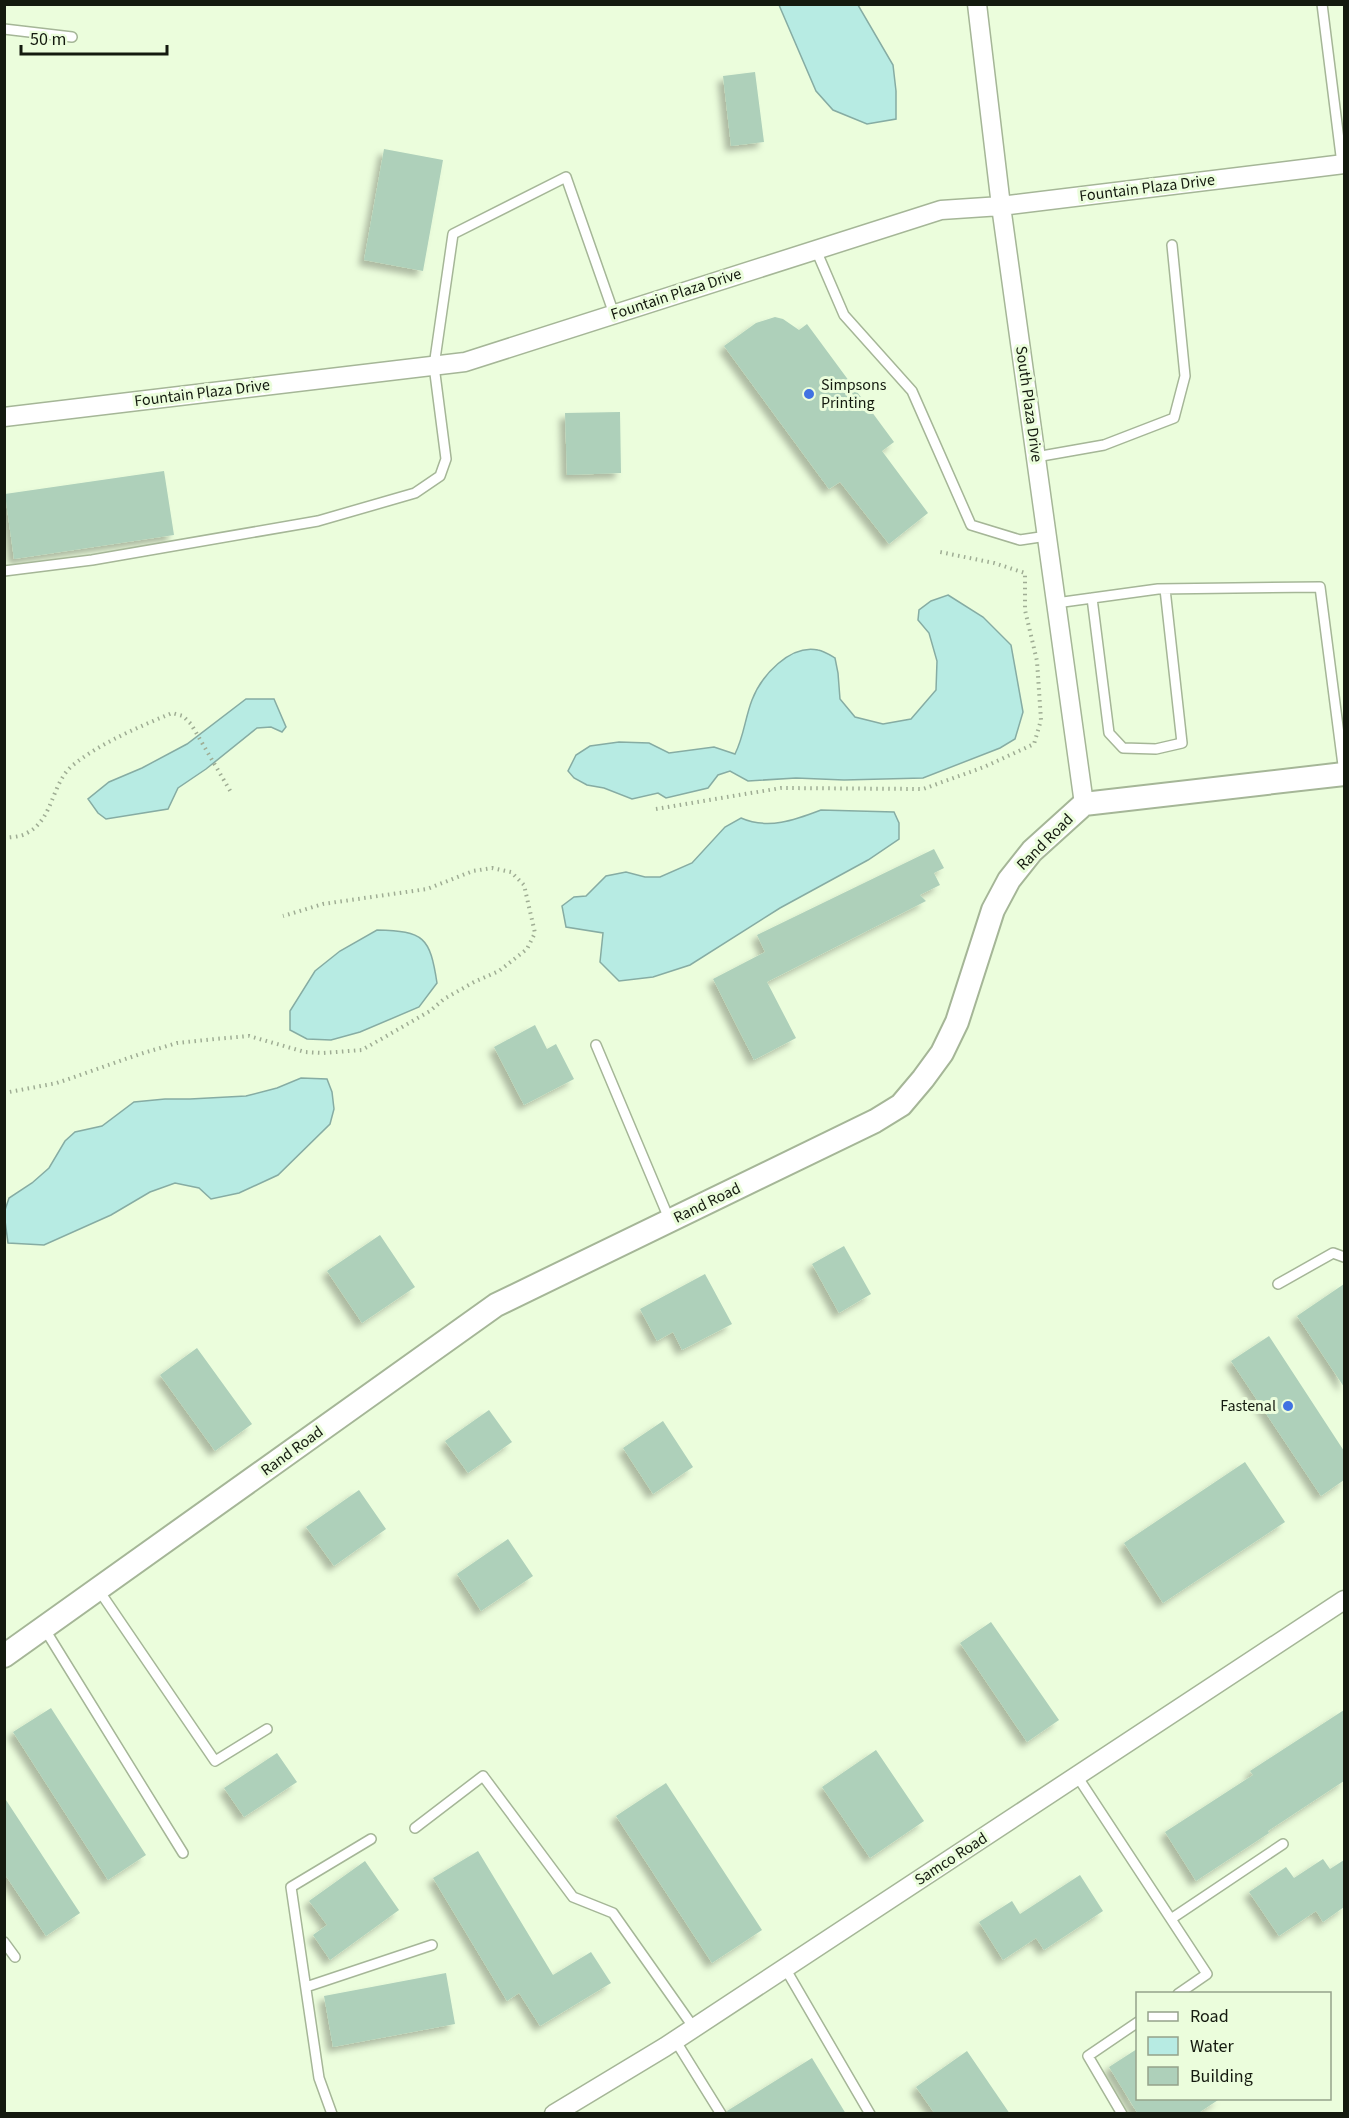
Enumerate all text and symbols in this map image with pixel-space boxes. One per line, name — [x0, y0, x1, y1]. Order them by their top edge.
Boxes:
scale bar — [21, 18, 166, 56]
text: 50 m — [30, 27, 66, 52]
street label: Fountain Plaza Drive — [1078, 169, 1216, 207]
street label: Fountain Plaza Drive — [608, 262, 744, 326]
street label: South Plaza Drive — [1010, 345, 1048, 463]
street label: Fountain Plaza Drive — [133, 374, 271, 412]
place label: Simpsons Printing — [821, 374, 887, 414]
marker: Simpsons Printing — [802, 387, 816, 401]
street label: Rand Road — [1012, 809, 1078, 875]
street label: Rand Road — [670, 1177, 744, 1229]
place label: Fastenal — [1220, 1395, 1276, 1417]
marker: Fastenal — [1281, 1399, 1295, 1413]
street label: Rand Road — [256, 1421, 328, 1481]
street label: Samco Road — [910, 1827, 992, 1891]
legend — [1136, 1992, 1331, 2100]
text: Road — [1190, 2004, 1229, 2029]
text: Water — [1190, 2034, 1234, 2059]
text: Building — [1190, 2064, 1253, 2089]

